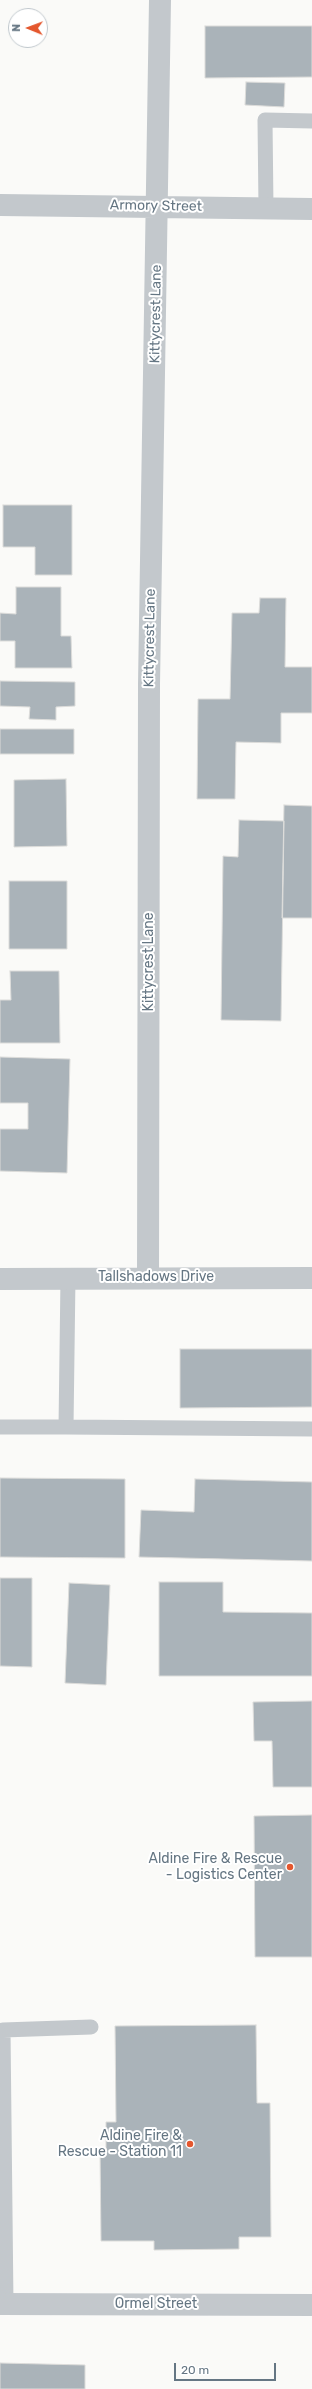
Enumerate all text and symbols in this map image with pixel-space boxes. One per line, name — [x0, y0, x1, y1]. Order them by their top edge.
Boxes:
north arrow — [8, 8, 48, 48]
text: N — [10, 24, 23, 32]
street label: Armory Street — [110, 197, 202, 215]
street label: Kittycrest Lane — [147, 264, 165, 364]
street label: Kittycrest Lane — [141, 588, 159, 688]
street label: Kittycrest Lane — [141, 913, 157, 1011]
street label: Tallshadows Drive — [98, 1269, 214, 1285]
place label: Aldine Fire & Rescue - Logistics Center — [149, 1851, 282, 1884]
marker: Aldine Fire & Rescue - Logistics Center — [285, 1862, 295, 1872]
place label: Aldine Fire & Rescue - Station 11 — [58, 2128, 182, 2160]
marker: Aldine Fire & Rescue - Station 11 — [185, 2139, 195, 2149]
street label: Ormel Street — [115, 2296, 197, 2312]
scale bar — [176, 2355, 278, 2381]
text: 20 m — [181, 2363, 209, 2377]

